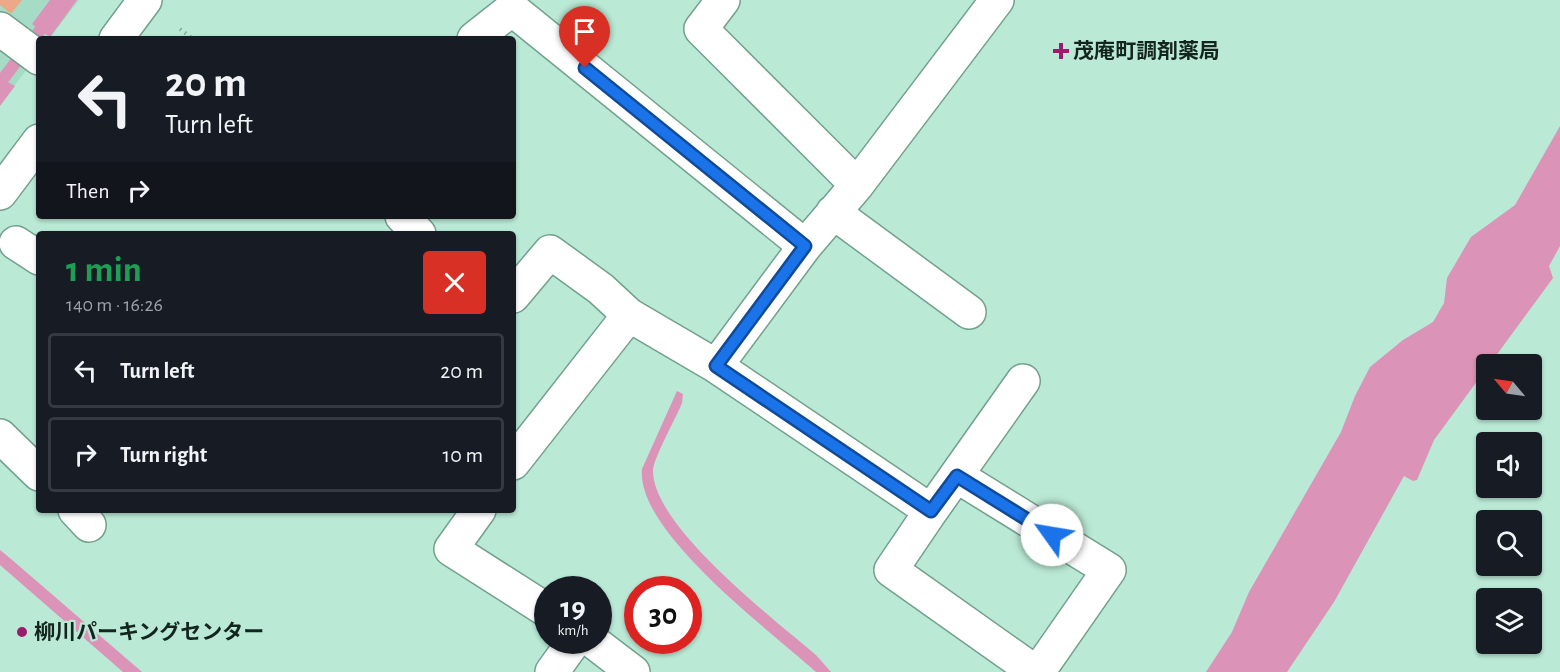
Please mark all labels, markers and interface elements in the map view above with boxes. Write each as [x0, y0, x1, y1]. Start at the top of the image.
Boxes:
pin [559, 6, 610, 68]
icon: arrive [568, 15, 601, 48]
place label: 茂庵町調剤薬局 [1073, 40, 1220, 62]
marker: 茂庵町調剤薬局 [1054, 44, 1068, 58]
icon: left [66, 60, 144, 138]
text: 20 m [165, 62, 247, 104]
text: Turn left [165, 111, 253, 138]
icon: right [122, 174, 155, 207]
text: Then [66, 180, 110, 202]
button: close [423, 251, 486, 314]
text: 1 min [66, 252, 142, 288]
text: 140 m · 16:26 [66, 295, 163, 315]
icon: left [69, 354, 102, 387]
north arrow [1476, 354, 1542, 420]
map controls [1476, 354, 1542, 654]
text: Turn left [120, 360, 194, 382]
text: 20 m [440, 360, 483, 382]
button: sound [1476, 432, 1542, 498]
icon: right [69, 438, 102, 471]
text: Turn right [120, 444, 207, 466]
text: 10 m [443, 444, 483, 466]
position arrow [1020, 503, 1084, 567]
button: search [1476, 510, 1542, 576]
speed limit sign: 30 [624, 576, 702, 654]
button: layers [1476, 588, 1542, 654]
text: 19 [560, 593, 586, 623]
place label: 柳川パーキングセンター [34, 621, 264, 643]
text: km/h [558, 623, 588, 638]
marker: 柳川パーキングセンター [15, 625, 29, 639]

